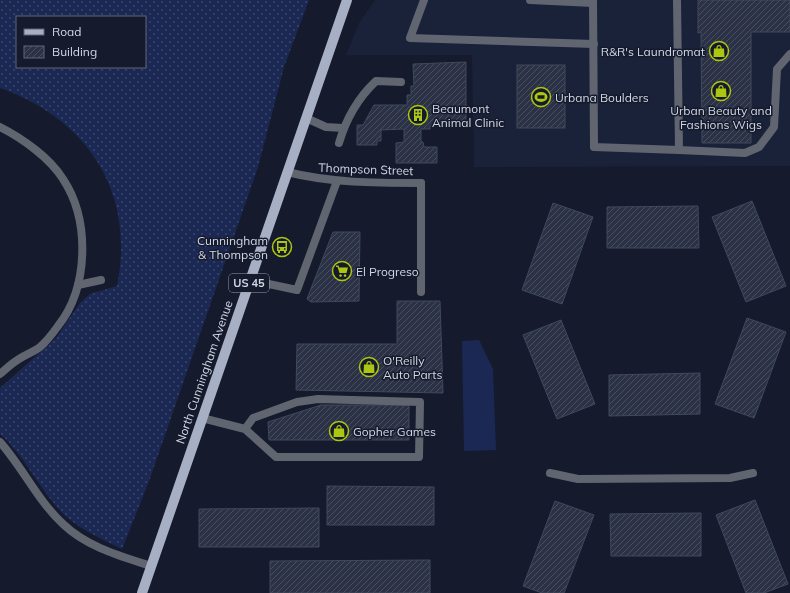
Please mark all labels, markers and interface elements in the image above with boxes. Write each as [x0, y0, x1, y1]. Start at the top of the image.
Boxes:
legend [16, 16, 146, 68]
text: Road [52, 24, 81, 39]
shop icon: R&R's Laundromat [708, 40, 730, 62]
text: Building [52, 44, 97, 59]
place label: R&R's Laundromat [601, 44, 705, 59]
shop icon: Urban Beauty and Fashions Wigs [710, 80, 732, 102]
sports icon: Urbana Boulders [530, 86, 552, 108]
place label: Urbana Boulders [555, 90, 649, 105]
place label: Beaumont Animal Clinic [432, 101, 504, 130]
place label: Urban Beauty and Fashions Wigs [670, 103, 772, 132]
building icon: Beaumont Animal Clinic [407, 104, 429, 126]
street label: Thompson Street [318, 160, 414, 178]
place label: Cunningham & Thompson [197, 233, 268, 262]
bus stop icon: Cunningham & Thompson [271, 236, 293, 258]
supermarket icon: El Progreso [331, 260, 353, 282]
place label: El Progreso [356, 264, 419, 279]
road number: US 45 [229, 274, 269, 292]
street label: North Cunningham Avenue [172, 298, 236, 446]
place label: O'Reilly Auto Parts [383, 353, 442, 382]
shop icon: O'Reilly Auto Parts [358, 356, 380, 378]
shop icon: Gopher Games [328, 420, 350, 442]
place label: Gopher Games [353, 424, 436, 439]

